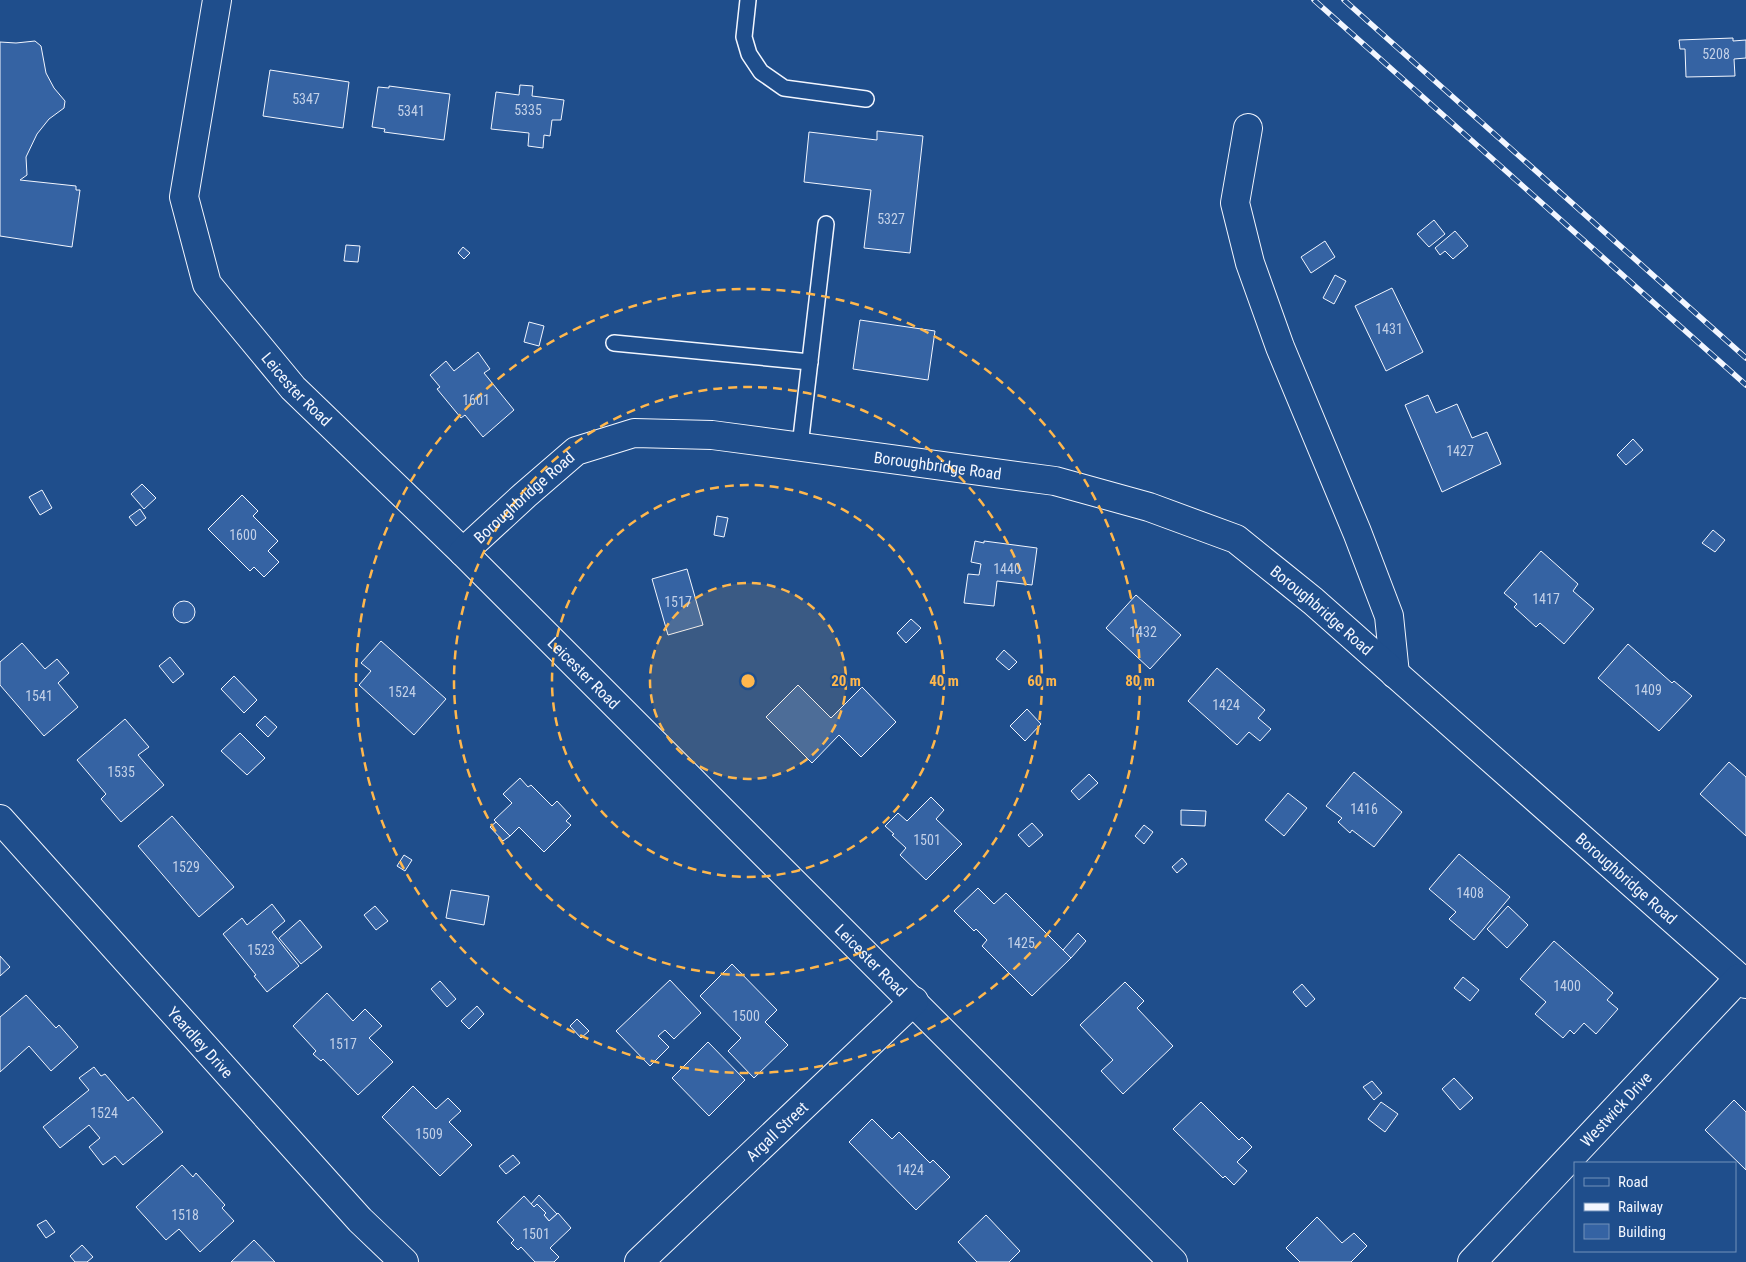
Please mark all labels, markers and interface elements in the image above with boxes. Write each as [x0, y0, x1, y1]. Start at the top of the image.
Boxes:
house number: 5208 [1702, 46, 1730, 62]
house number: 5347 [292, 91, 320, 107]
house number: 5335 [514, 102, 542, 118]
house number: 5341 [397, 103, 425, 119]
house number: 5327 [877, 211, 905, 227]
house number: 1431 [1375, 321, 1403, 337]
street label: Leicester Road [258, 348, 336, 430]
house number: 1601 [462, 392, 490, 408]
house number: 1427 [1446, 443, 1474, 459]
street label: Boroughbridge Road [470, 447, 578, 547]
street label: Boroughbridge Road [873, 447, 1003, 483]
house number: 1600 [229, 527, 257, 543]
house number: 1440 [993, 561, 1021, 577]
street label: Boroughbridge Road [1267, 561, 1377, 659]
house number: 1417 [1532, 591, 1560, 607]
house number: 1517 [664, 594, 692, 610]
house number: 1432 [1129, 624, 1157, 640]
street label: Leicester Road [544, 633, 624, 713]
centre of rings [739, 672, 757, 690]
text: 20 m [831, 672, 861, 690]
text: 40 m [929, 672, 959, 690]
text: 60 m [1027, 672, 1057, 690]
text: 80 m [1125, 672, 1155, 690]
house number: 1409 [1634, 682, 1662, 698]
house number: 1524 [388, 684, 416, 700]
house number: 1541 [25, 688, 53, 704]
house number: 1424 [1212, 697, 1240, 713]
house number: 1535 [107, 764, 135, 780]
house number: 1416 [1350, 801, 1378, 817]
street label: Boroughbridge Road [1572, 829, 1681, 928]
house number: 1501 [913, 832, 941, 848]
house number: 1529 [172, 859, 200, 875]
house number: 1408 [1456, 885, 1484, 901]
street label: Leicester Road [831, 920, 911, 1000]
house number: 1425 [1007, 935, 1035, 951]
house number: 1523 [247, 942, 275, 958]
house number: 1400 [1553, 978, 1581, 994]
street label: Yeardley Drive [164, 1003, 237, 1082]
house number: 1500 [732, 1008, 760, 1024]
house number: 1517 [329, 1036, 357, 1052]
street label: Westwick Drive [1576, 1068, 1656, 1150]
street label: Argall Street [742, 1097, 812, 1165]
house number: 1524 [90, 1105, 118, 1121]
house number: 1509 [415, 1126, 443, 1142]
house number: 1424 [896, 1162, 924, 1178]
legend [1574, 1162, 1736, 1252]
text: Road [1618, 1173, 1648, 1191]
text: Railway [1618, 1198, 1663, 1216]
house number: 1518 [171, 1207, 199, 1223]
text: Building [1618, 1223, 1666, 1241]
house number: 1501 [522, 1226, 550, 1242]

